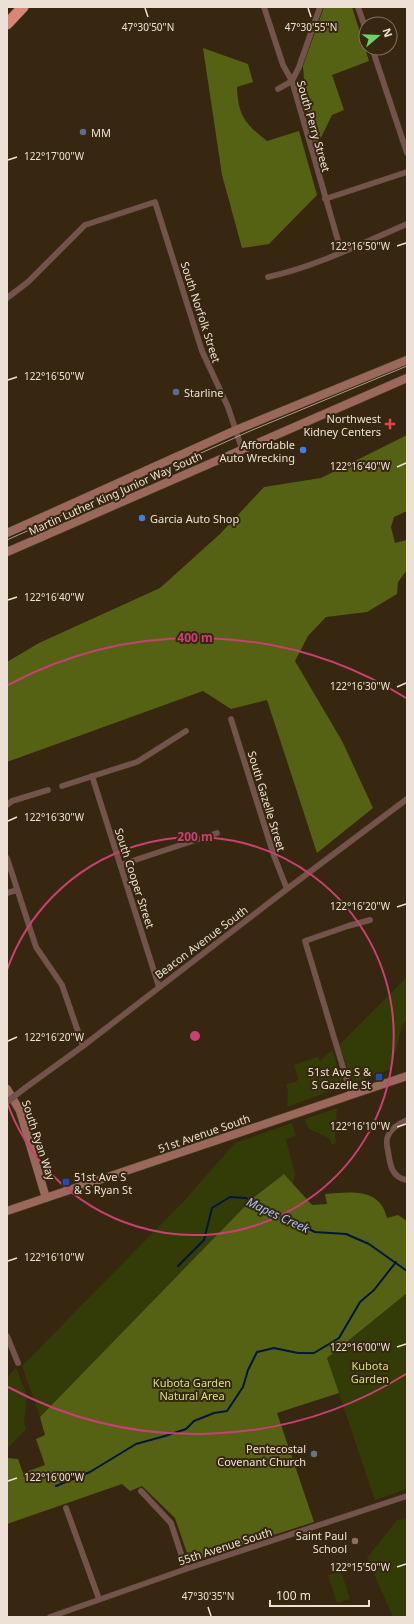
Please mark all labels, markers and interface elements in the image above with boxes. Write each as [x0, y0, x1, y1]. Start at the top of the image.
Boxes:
north arrow [358, 16, 398, 56]
text: 47°30'50"N [122, 20, 174, 34]
text: 47°30'55"N [285, 20, 337, 34]
text: N [379, 26, 396, 39]
street label: South Perry Street [294, 79, 334, 173]
place label: MM [91, 125, 111, 140]
marker: MM [78, 127, 88, 137]
text: 122°17'00"W [24, 149, 85, 163]
text: 122°16'50"W [330, 239, 391, 253]
street label: South Norfolk Street [178, 260, 224, 364]
text: 122°16'50"W [24, 369, 85, 383]
place label: Starline [184, 385, 223, 400]
marker: Starline [171, 387, 181, 397]
place label: Northwest Kidney Centers [303, 411, 381, 439]
marker: Northwest Kidney Centers [384, 418, 396, 430]
place label: Affordable Auto Wrecking [219, 437, 295, 465]
marker: Affordable Auto Wrecking [298, 445, 308, 455]
street label: Martin Luther King Junior Way South [26, 448, 204, 538]
text: 122°16'40"W [330, 459, 391, 473]
place label: Garcia Auto Shop [150, 511, 239, 526]
marker: Garcia Auto Shop [137, 513, 147, 523]
text: 122°16'40"W [24, 590, 85, 604]
text: 400 m [177, 629, 213, 646]
text: 122°16'30"W [330, 679, 391, 693]
street label: South Gazelle Street [245, 749, 289, 853]
text: 122°16'30"W [24, 810, 85, 824]
street label: South Cooper Street [112, 826, 158, 930]
text: 200 m [177, 828, 213, 845]
text: 122°16'20"W [330, 899, 391, 913]
street label: Beacon Avenue South [151, 902, 251, 982]
centre of rings [188, 1029, 202, 1043]
text: 122°16'20"W [24, 1030, 85, 1044]
place label: 51st Ave S & S Gazelle St [308, 1064, 372, 1092]
marker: 51st Ave S & S Gazelle St [374, 1072, 384, 1082]
street label: South Ryan Way [19, 1098, 59, 1182]
street label: 51st Avenue South [156, 1110, 252, 1156]
text: 122°16'10"W [330, 1119, 391, 1133]
place label: 51st Ave S & S Ryan St [74, 1169, 132, 1197]
marker: 51st Ave S & S Ryan St [61, 1177, 71, 1187]
water label: Mapes Creek [244, 1193, 313, 1237]
text: 122°16'10"W [24, 1250, 85, 1264]
text: 122°16'00"W [330, 1340, 391, 1354]
park label: Kubota Garden [351, 1358, 389, 1386]
park label: Kubota Garden Natural Area [153, 1375, 231, 1403]
place label: Pentecostal Covenant Church [217, 1441, 306, 1469]
marker: Pentecostal Covenant Church [309, 1449, 319, 1459]
text: 122°16'00"W [24, 1470, 85, 1484]
street label: 55th Avenue South [176, 1524, 274, 1568]
place label: Saint Paul School [296, 1528, 347, 1556]
marker: Saint Paul School [350, 1536, 360, 1546]
text: 122°15'50"W [330, 1560, 391, 1574]
scale bar [270, 1582, 369, 1608]
text: 100 m [276, 1587, 311, 1604]
text: 47°30'35"N [182, 1589, 234, 1603]

